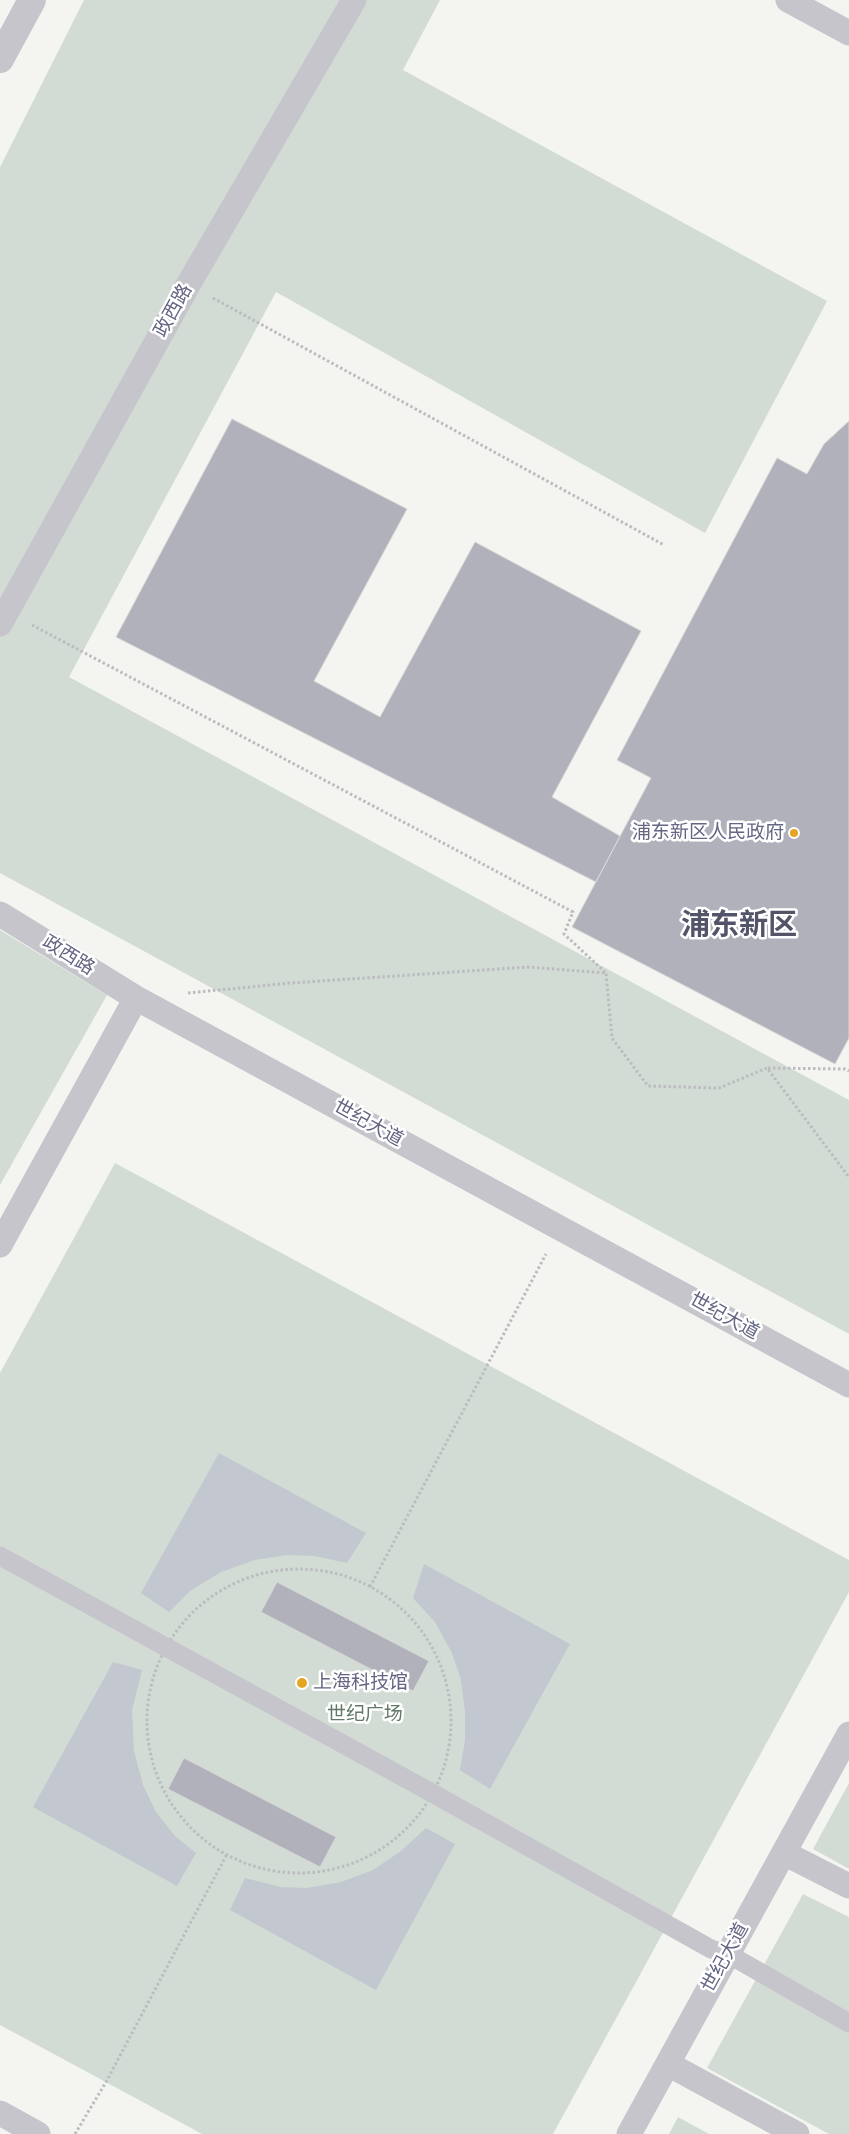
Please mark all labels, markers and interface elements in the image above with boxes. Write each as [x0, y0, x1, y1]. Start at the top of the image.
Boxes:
street label: 政西路 [150, 281, 198, 341]
place label: 浦东新区人民政府 [632, 822, 784, 844]
marker: 浦东新区人民政府 [788, 827, 800, 839]
district label: 浦东新区 [681, 910, 797, 944]
street label: 政西路 [38, 931, 98, 981]
street label: 世纪大道 [329, 1096, 407, 1152]
street label: 世纪大道 [685, 1289, 763, 1345]
place label: 上海科技馆 [313, 1672, 408, 1694]
marker: 上海科技馆 [295, 1676, 309, 1690]
park label: 世纪广场 [327, 1704, 403, 1726]
street label: 世纪大道 [698, 1919, 754, 1997]

